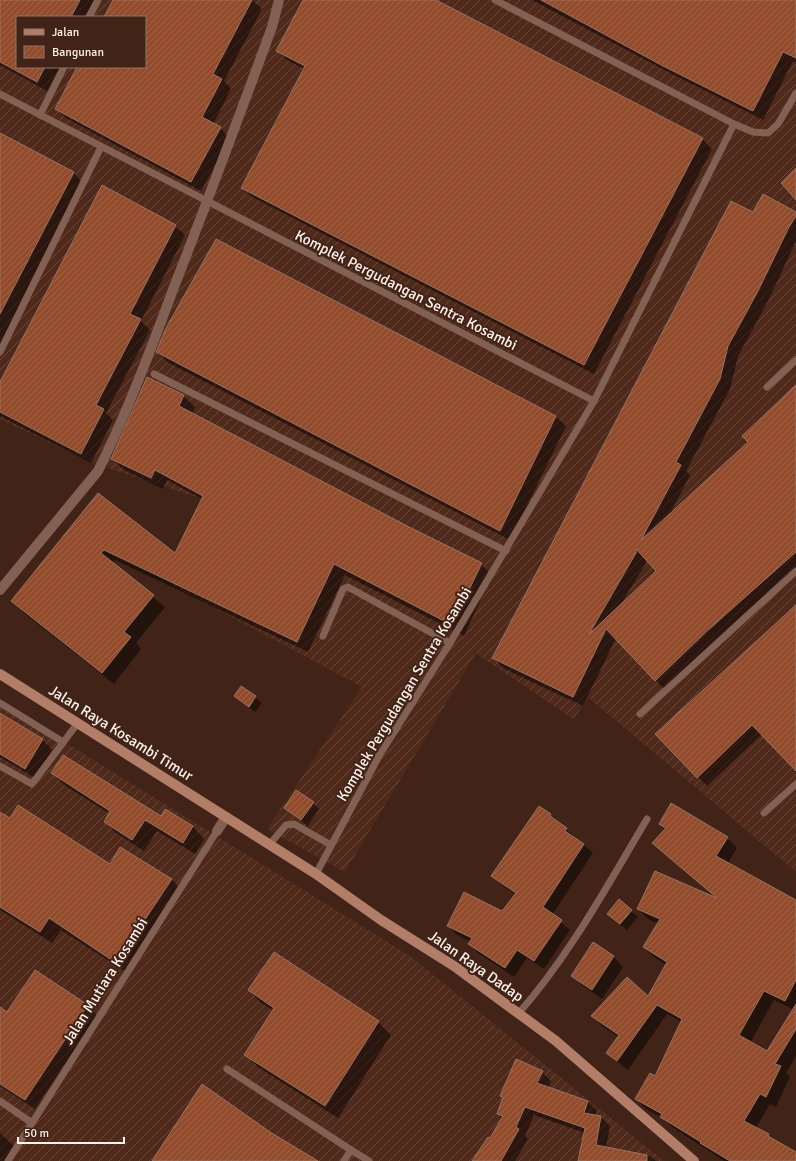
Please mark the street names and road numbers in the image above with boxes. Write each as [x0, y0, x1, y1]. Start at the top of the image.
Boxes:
street label: Komplek Pergudangan Sentra Kosambi [292, 226, 520, 354]
street label: Komplek Pergudangan Sentra Kosambi [333, 583, 475, 805]
street label: Jalan Raya Kosambi Timur [46, 681, 197, 785]
street label: Jalan Mutiara Kosambi [59, 914, 151, 1048]
street label: Jalan Raya Dadap [425, 926, 527, 1006]

